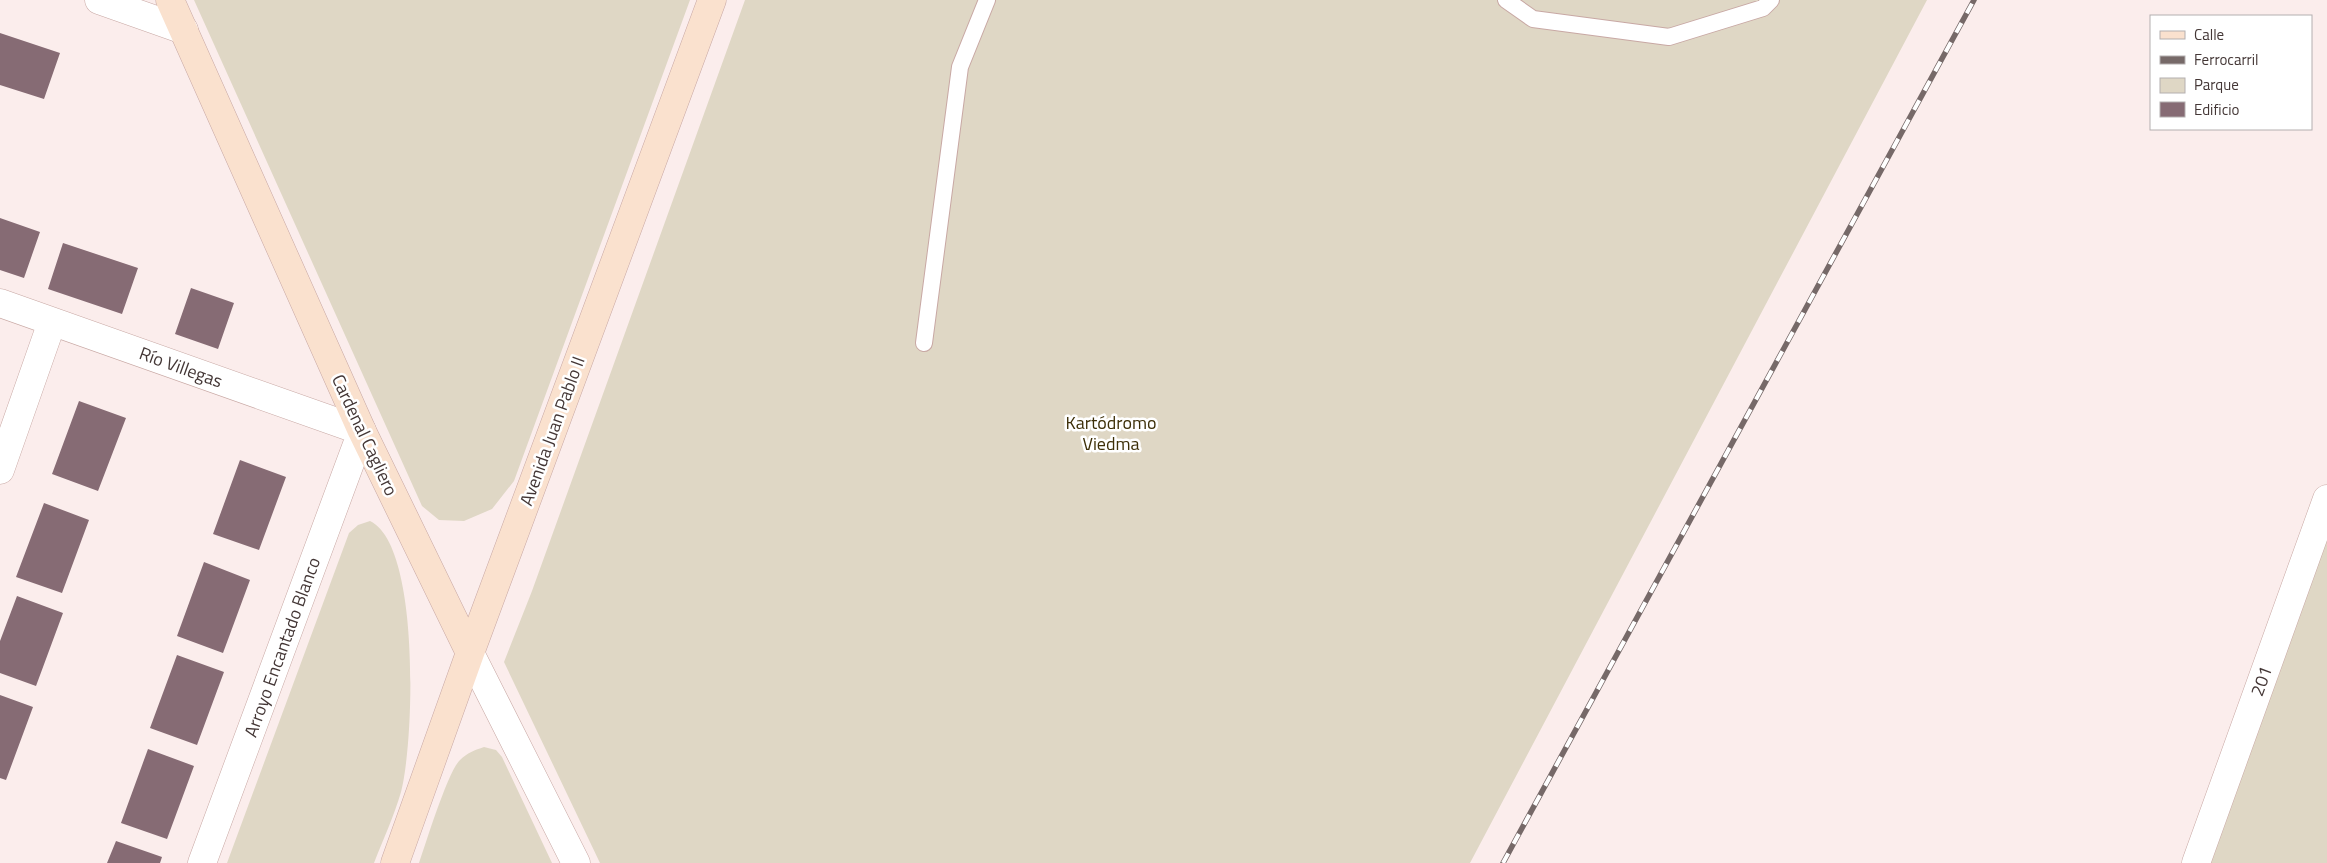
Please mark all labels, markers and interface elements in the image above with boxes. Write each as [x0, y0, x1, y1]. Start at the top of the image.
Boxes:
legend [2150, 15, 2312, 130]
text: Calle [2194, 23, 2224, 46]
text: Ferrocarril [2194, 48, 2259, 71]
text: Parque [2194, 73, 2239, 96]
text: Edificio [2194, 98, 2239, 121]
street label: Río Villegas [136, 339, 226, 395]
street label: Avenida Juan Pablo II [512, 353, 592, 509]
street label: Cardenal Cagliero [325, 370, 405, 500]
park label: Kartódromo Viedma [1066, 409, 1156, 457]
street label: Arroyo Encantado Blanco [237, 553, 327, 741]
street label: 201 [2243, 662, 2279, 700]

